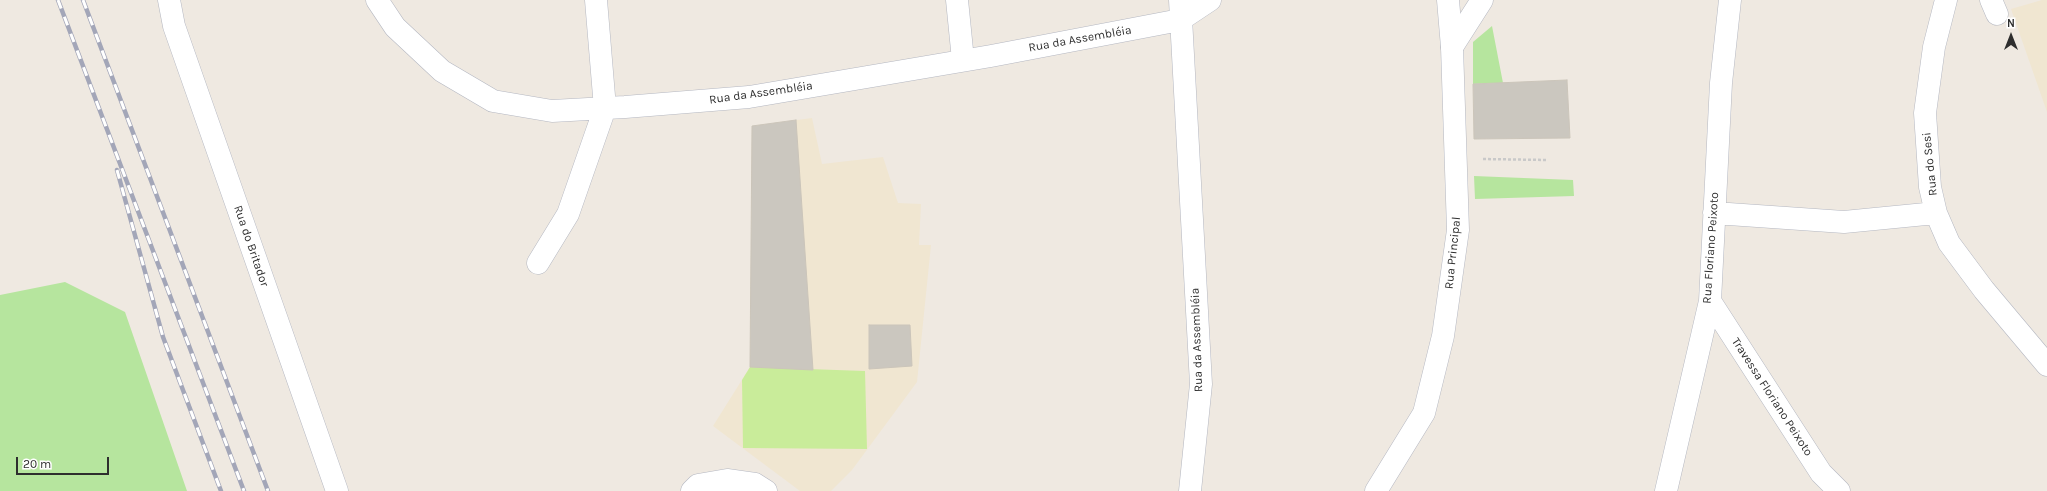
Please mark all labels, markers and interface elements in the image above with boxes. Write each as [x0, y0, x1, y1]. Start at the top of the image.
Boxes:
north arrow [1991, 16, 2031, 56]
text: N [2007, 17, 2015, 30]
street label: Rua da Assembléia [1027, 23, 1133, 55]
street label: Rua da Assembléia [708, 79, 814, 107]
street label: Rua do Sesi [1920, 131, 1940, 197]
street label: Rua Floriano Peixoto [1700, 192, 1722, 304]
street label: Rua do Britador [230, 203, 272, 289]
street label: Rua Principal [1442, 216, 1464, 290]
street label: Rua da Assembléia [1188, 288, 1206, 392]
street label: Travessa Floriano Peixoto [1728, 335, 1816, 459]
scale bar [18, 449, 111, 475]
text: 20 m [23, 457, 51, 471]

